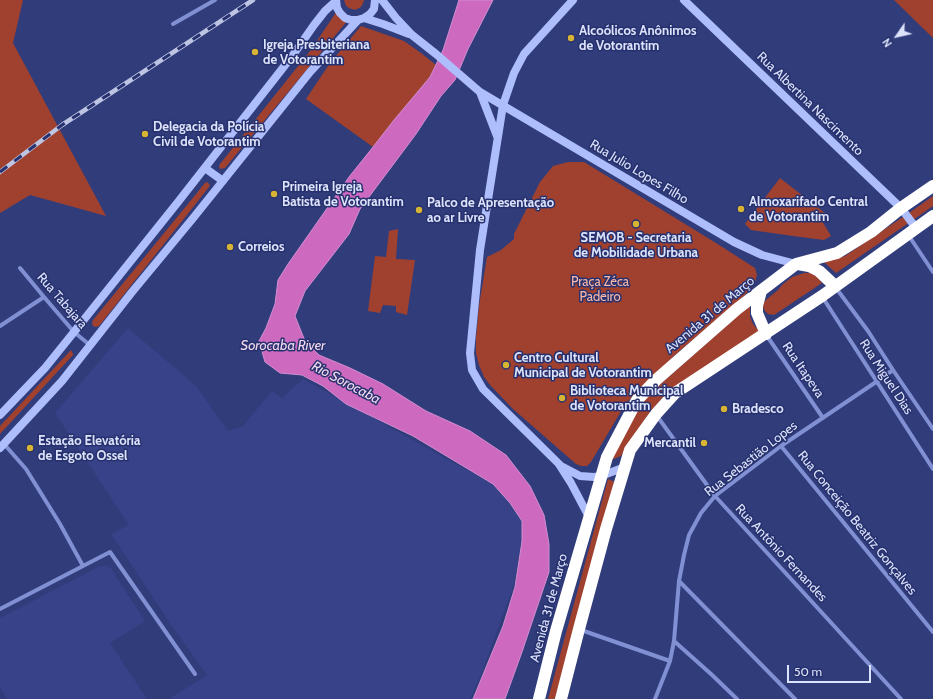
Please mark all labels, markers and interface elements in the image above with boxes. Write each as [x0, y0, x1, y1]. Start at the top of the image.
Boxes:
north arrow [877, 16, 917, 56]
place label: Alcoólicos Anônimos de Votorantim [579, 23, 696, 54]
marker: Alcoólicos Anônimos de Votorantim [566, 33, 576, 43]
text: N [879, 36, 895, 50]
place label: Igreja Presbiteriana de Votorantim [263, 37, 370, 68]
marker: Igreja Presbiteriana de Votorantim [250, 47, 260, 57]
street label: Rua Albertina Nascimento [753, 49, 867, 159]
place label: Delegacia da Polícia Civil de Votorantim [153, 119, 264, 150]
marker: Delegacia da Polícia Civil de Votorantim [140, 129, 150, 139]
street label: Rua Julio Lopes Filho [587, 136, 691, 208]
place label: Primeira Igreja Batista de Votorantim [282, 179, 404, 210]
marker: Primeira Igreja Batista de Votorantim [269, 189, 279, 199]
place label: Almoxarifado Central de Votorantim [749, 194, 868, 225]
place label: Palco de Apresentação ao ar Livre [427, 195, 554, 226]
marker: Almoxarifado Central de Votorantim [736, 204, 746, 214]
marker: Palco de Apresentação ao ar Livre [414, 205, 424, 215]
marker: SEMOB - Secretaria de Mobilidade Urbana [631, 219, 641, 229]
place label: SEMOB - Secretaria de Mobilidade Urbana [574, 230, 698, 261]
place label: Correios [238, 239, 284, 255]
marker: Correios [225, 242, 235, 252]
street label: Rua Tabajara [34, 270, 90, 332]
street label: Avenida 31 de Março [662, 273, 758, 357]
park label: Praça Zéca Padeiro [571, 274, 629, 305]
street label: Rua Miguel Dias [856, 336, 916, 418]
water label: Sorocaba River [241, 338, 325, 354]
street label: Rua Itapeva [779, 339, 827, 401]
place label: Centro Cultural Municipal de Votorantim [514, 350, 652, 381]
water label: Rio Sorocaba [309, 358, 383, 408]
marker: Centro Cultural Municipal de Votorantim [501, 360, 511, 370]
place label: Biblioteca Municipal de Votorantim [570, 383, 683, 414]
marker: Biblioteca Municipal de Votorantim [557, 393, 567, 403]
place label: Bradesco [732, 401, 784, 417]
marker: Bradesco [719, 404, 729, 414]
street label: Rua Sebastião Lopes [702, 418, 800, 500]
place label: Estação Elevatória de Esgoto Ossel [38, 433, 140, 464]
place label: Mercantil [644, 435, 696, 451]
marker: Mercantil [699, 438, 709, 448]
marker: Estação Elevatória de Esgoto Ossel [25, 443, 35, 453]
street label: Rua Conceição Beatriz Gonçalves [794, 448, 920, 598]
street label: Rua Antônio Fernandes [732, 501, 830, 605]
street label: Avenida 31 de Março [527, 552, 571, 664]
scale bar [789, 657, 873, 683]
text: 50 m [794, 664, 822, 679]

